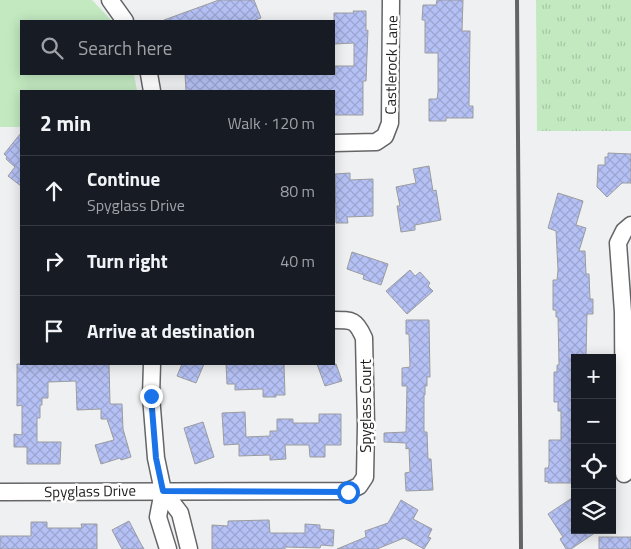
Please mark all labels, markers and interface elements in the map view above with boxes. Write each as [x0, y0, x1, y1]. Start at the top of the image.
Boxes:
street label: Castlerock Lane [379, 15, 403, 115]
search box [20, 20, 335, 75]
text: Search here [78, 33, 172, 62]
icon: search [38, 34, 66, 62]
text: 2 min [40, 107, 91, 139]
text: Walk · 120 m [227, 111, 315, 135]
text: Continue [87, 164, 160, 193]
icon: ahead [40, 177, 68, 205]
text: 80 m [280, 179, 315, 203]
text: Spyglass Drive [87, 193, 185, 217]
text: Turn right [87, 246, 168, 275]
icon: right [40, 247, 68, 275]
text: 40 m [280, 249, 315, 273]
text: Arrive at destination [87, 316, 255, 345]
icon: arrive [40, 317, 68, 345]
map controls [571, 354, 616, 534]
button: + [571, 354, 616, 399]
street label: Spyglass Court [354, 359, 377, 453]
route end [140, 385, 163, 408]
button: − [571, 399, 616, 444]
button: locate [571, 444, 616, 489]
street label: Spyglass Drive [44, 479, 136, 503]
route start [337, 481, 360, 504]
button: layers [571, 489, 616, 534]

